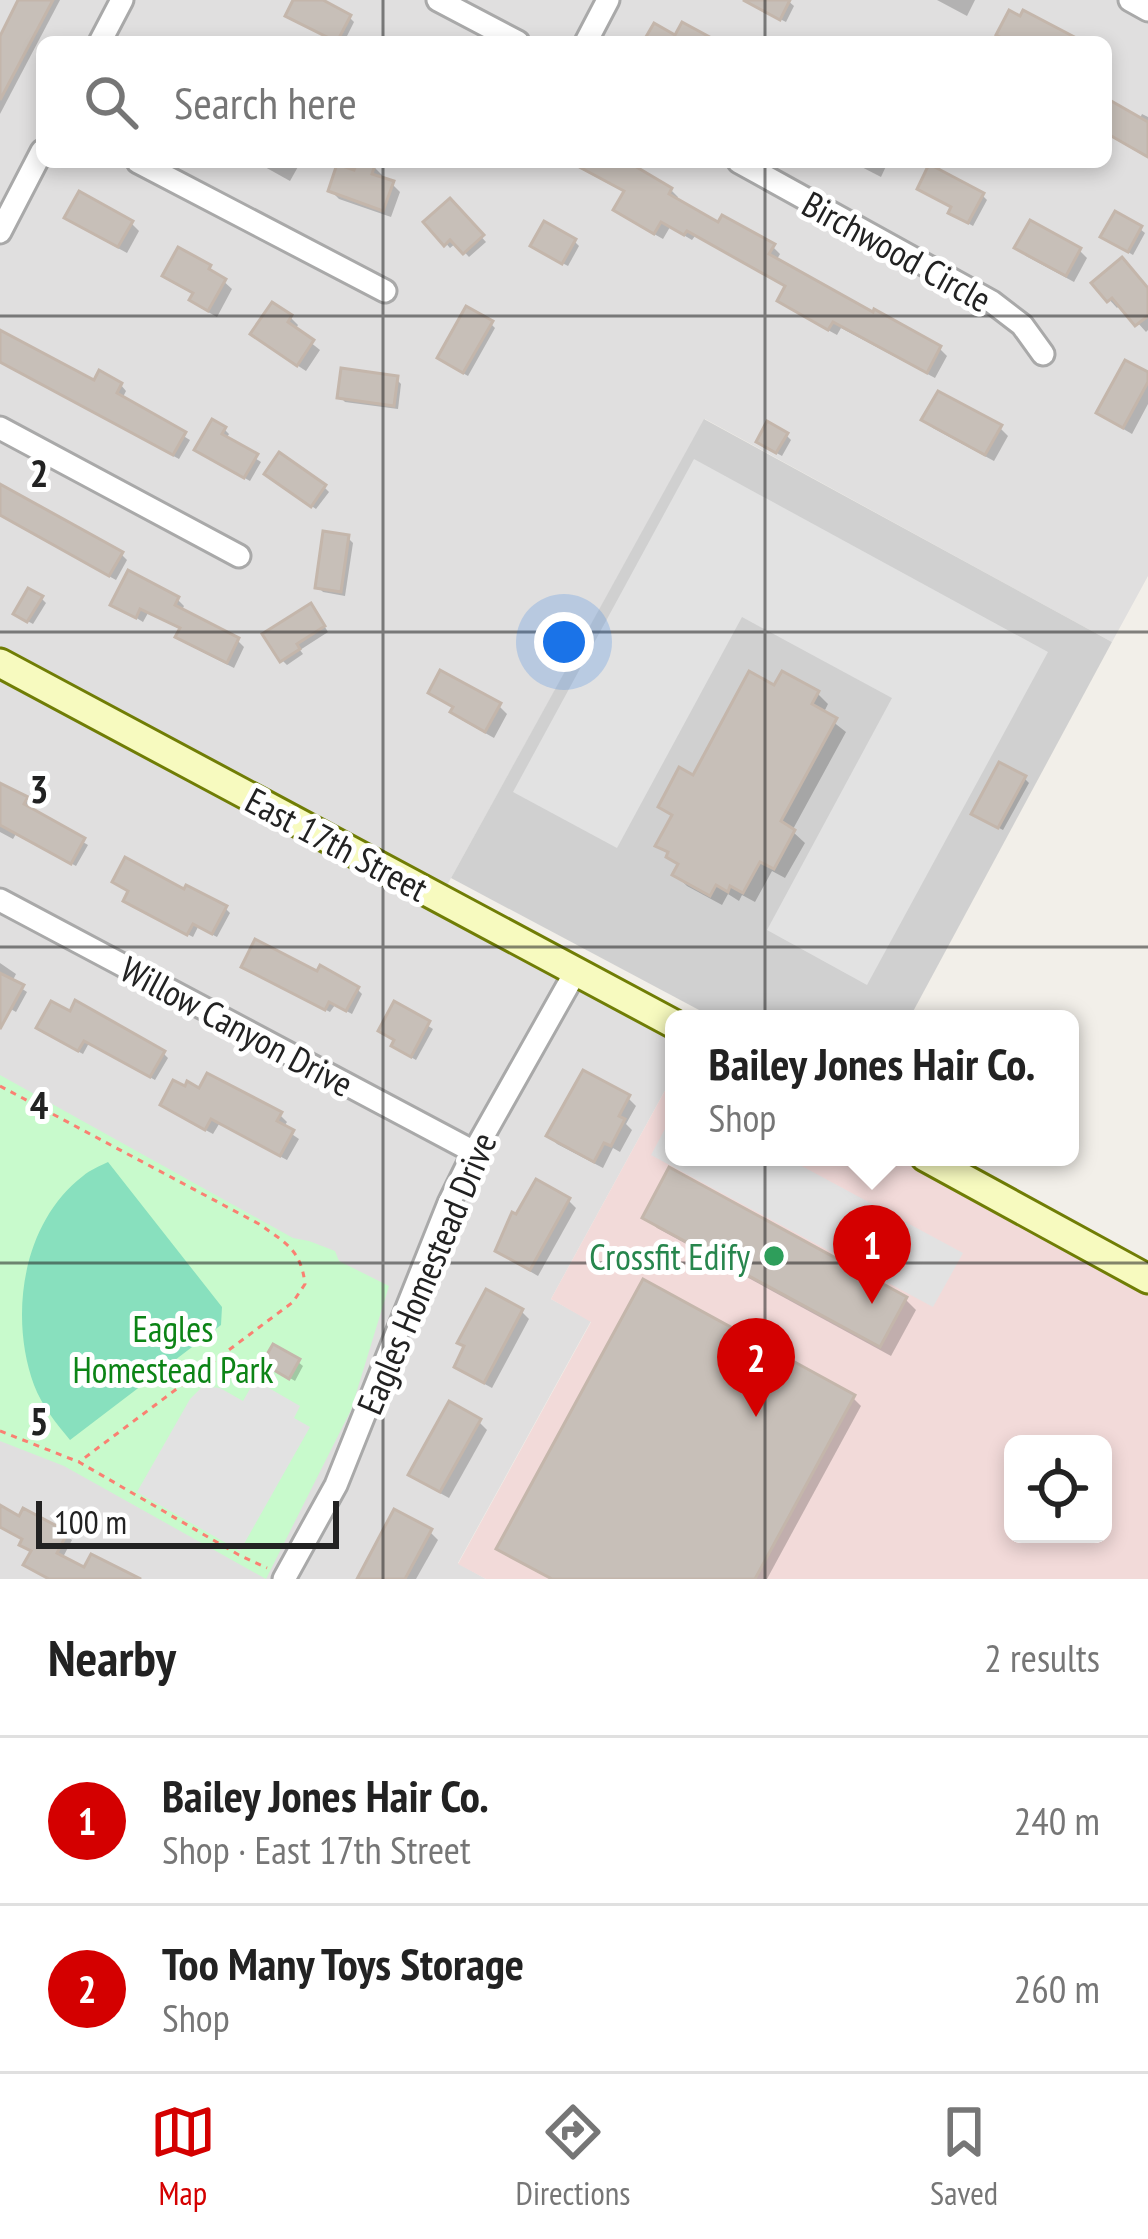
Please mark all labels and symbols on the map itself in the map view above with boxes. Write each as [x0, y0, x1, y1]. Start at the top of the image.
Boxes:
street label: Birchwood Circle [794, 180, 1000, 322]
text: 2 [30, 447, 48, 498]
your location [534, 612, 594, 672]
text: 3 [30, 763, 48, 814]
street label: East 17th Street [238, 776, 436, 912]
street label: Willow Canyon Drive [113, 945, 361, 1107]
text: 4 [30, 1079, 49, 1130]
street label: Eagles Homestead Drive [346, 1125, 506, 1421]
pin: 1 [833, 1205, 911, 1304]
place label: Crossfit Edify [589, 1233, 750, 1280]
marker: Crossfit Edify [761, 1243, 787, 1269]
park label: Eagles Homestead Park [73, 1305, 273, 1393]
pin: 2 [717, 1318, 795, 1417]
text: 5 [30, 1395, 48, 1446]
scale bar [36, 1495, 339, 1548]

